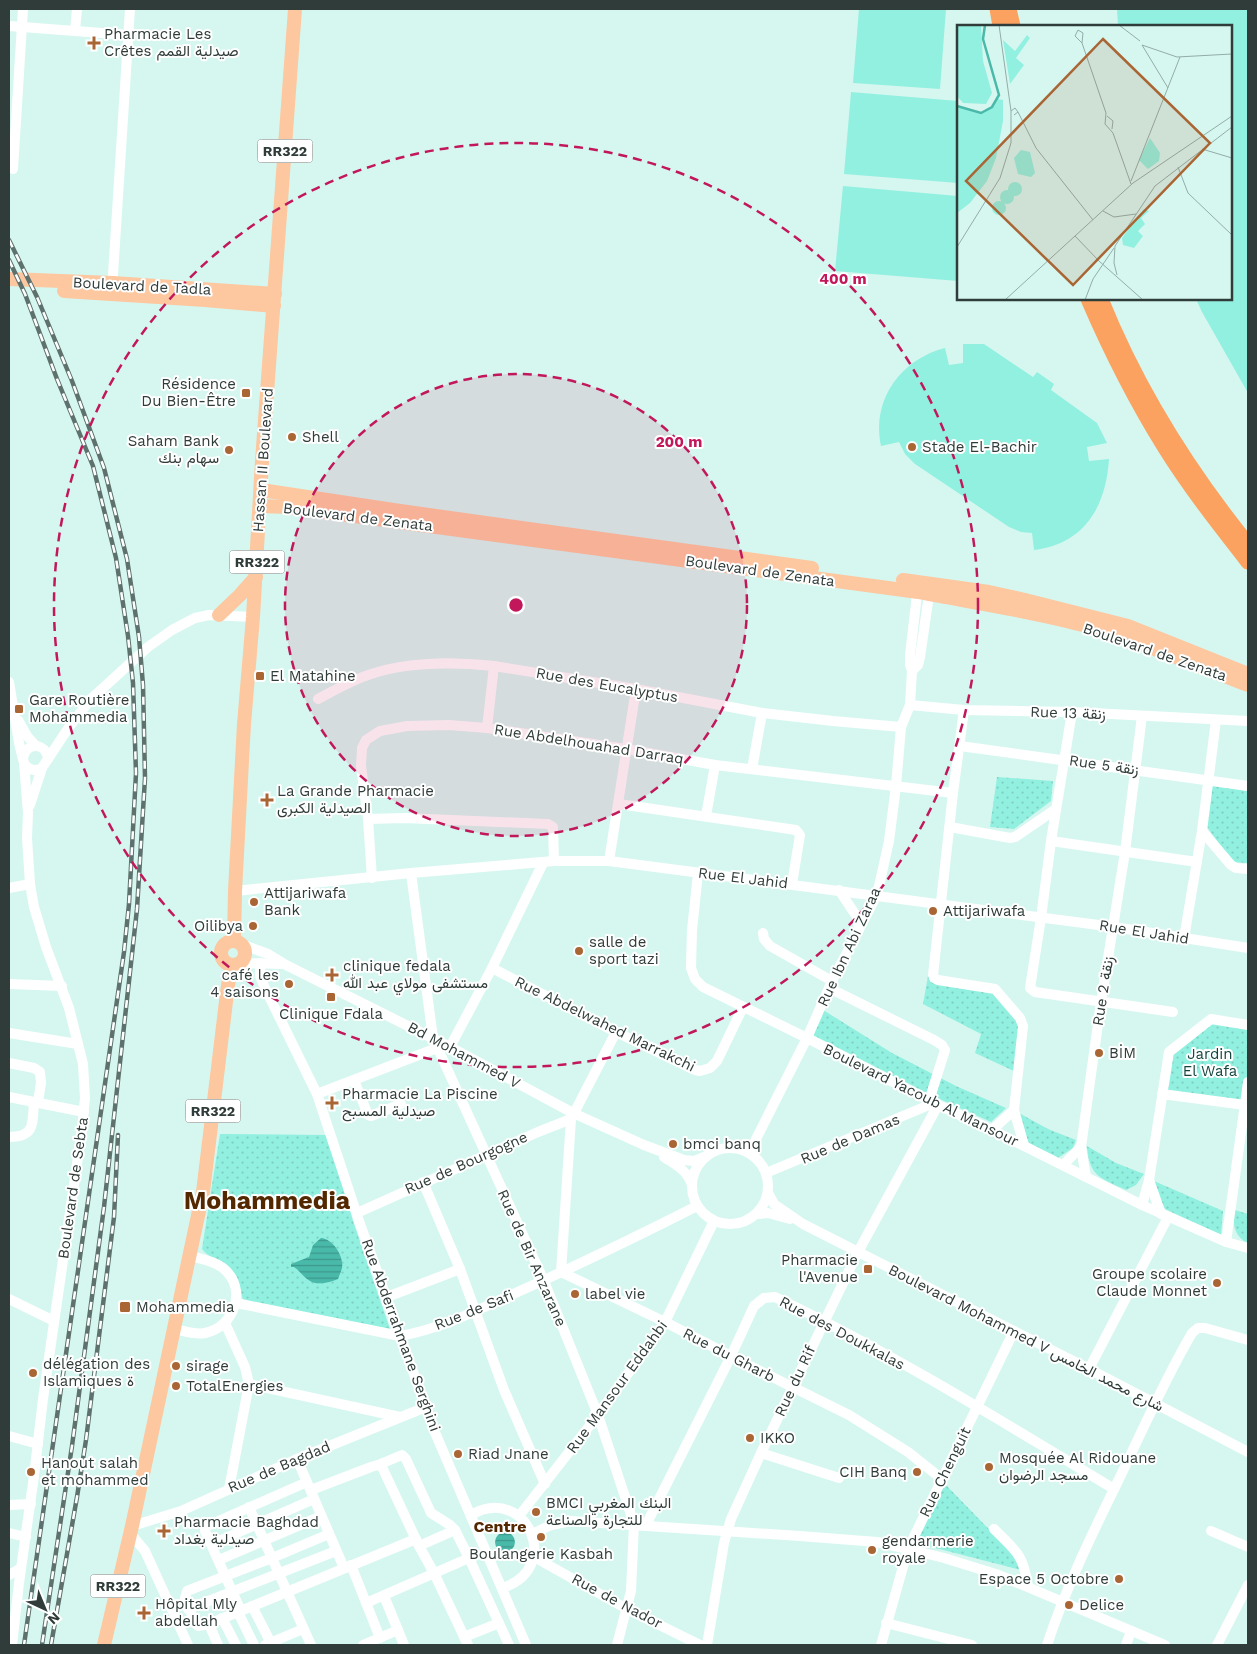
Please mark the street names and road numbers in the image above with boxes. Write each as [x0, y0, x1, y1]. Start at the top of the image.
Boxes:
road number: RR322 [258, 140, 312, 162]
street label: Boulevard de Tadla [72, 273, 212, 299]
street label: Hassan II Boulevard [249, 387, 277, 533]
street label: Boulevard de Zenata [282, 499, 434, 535]
road number: RR322 [230, 550, 284, 574]
street label: Boulevard de Zenata [684, 552, 836, 590]
street label: Boulevard de Zenata [1081, 619, 1230, 685]
street label: Rue des Eucalyptus [534, 664, 680, 706]
street label: Rue 13 زنقة [1030, 703, 1106, 723]
street label: Rue Abdelhouahad Darraq [493, 720, 685, 768]
street label: Rue 5 زنقة [1068, 751, 1140, 779]
street label: Rue El Jahid [697, 864, 789, 892]
street label: Rue Ibn Abi Zaraa [813, 884, 885, 1010]
street label: Rue El Jahid [1098, 916, 1190, 948]
street label: Rue 2 زنقة [1089, 955, 1117, 1027]
street label: Rue Abdelwahed Marrakchi [512, 972, 698, 1076]
street label: Bd Mohammed V [405, 1018, 524, 1092]
street label: Boulevard Yacoub Al Mansour [820, 1040, 1022, 1150]
road number: RR322 [186, 1100, 240, 1122]
street label: Rue de Damas [798, 1110, 902, 1168]
street label: Boulevard de Sebta [54, 1115, 92, 1260]
street label: Rue de Bourgogne [402, 1128, 530, 1198]
street label: Rue de Bir Anzarane [494, 1187, 570, 1329]
street label: Rue Abderrahmane Serghini [358, 1236, 444, 1434]
street label: Boulevard Mohammed V شارع محمد الخامس [885, 1260, 1167, 1417]
street label: Rue de Safi [432, 1286, 516, 1334]
street label: Rue des Doukkalas [776, 1292, 908, 1374]
street label: Rue Mansour Eddahbi [563, 1317, 671, 1457]
street label: Rue du Gharb [680, 1324, 778, 1386]
street label: Rue du Rif [771, 1342, 819, 1419]
street label: Rue Chenguit [915, 1423, 975, 1520]
street label: Rue de Bagdad [225, 1437, 333, 1497]
street label: Rue de Nador [569, 1570, 665, 1632]
road number: RR322 [90, 1574, 146, 1598]

